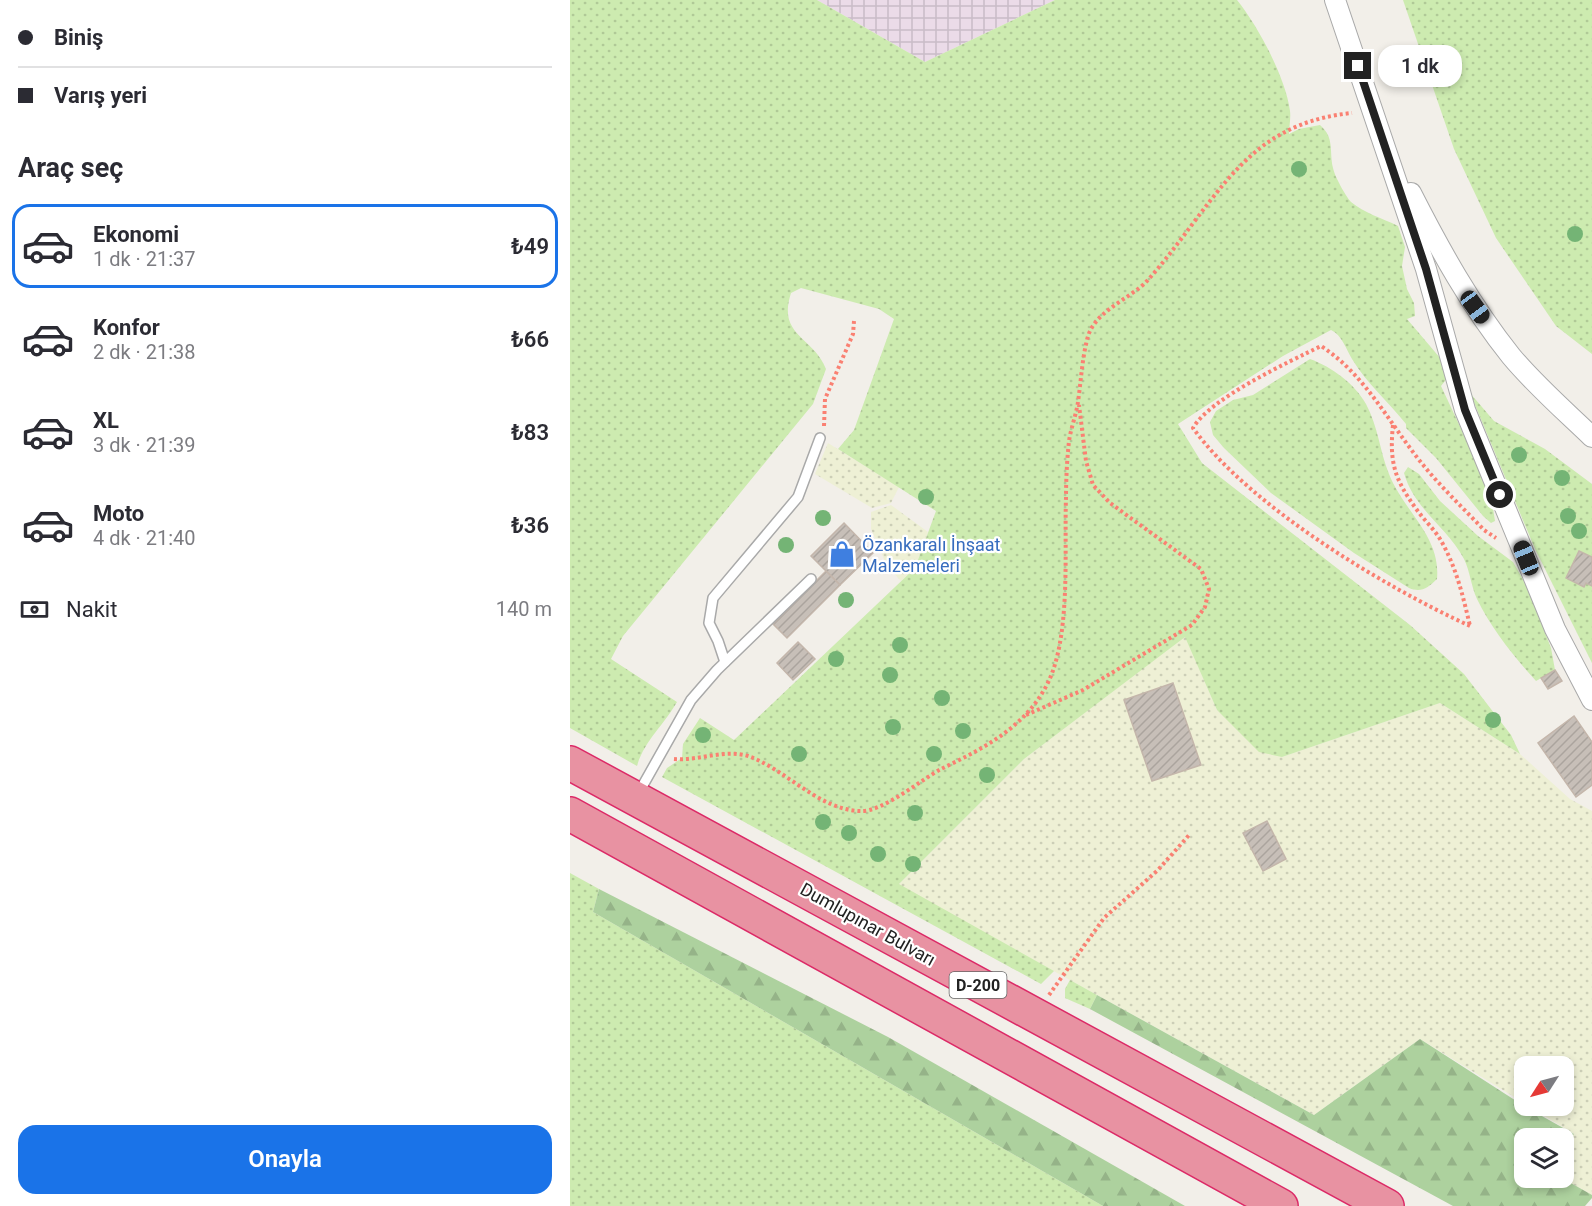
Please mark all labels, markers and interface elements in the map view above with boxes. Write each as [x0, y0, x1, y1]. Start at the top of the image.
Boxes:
text: Biniş [54, 25, 103, 50]
callout: 1 dk [1379, 45, 1463, 87]
route end [1344, 52, 1371, 79]
text: 1 dk [1401, 54, 1439, 78]
text: Varış yeri [54, 83, 147, 108]
text: Araç seç [18, 152, 123, 184]
icon: car [21, 219, 75, 273]
text: Ekonomi [93, 222, 179, 247]
text: ₺49 [511, 234, 549, 259]
text: 1 dk · 21:37 [93, 247, 196, 271]
car [1457, 287, 1493, 327]
icon: car [21, 312, 75, 366]
text: Konfor [93, 315, 160, 340]
text: ₺66 [511, 327, 549, 352]
text: 2 dk · 21:38 [93, 340, 196, 364]
icon: car [21, 405, 75, 459]
text: XL [93, 408, 119, 433]
text: ₺83 [511, 420, 549, 445]
text: 3 dk · 21:39 [93, 433, 196, 457]
route start [1486, 481, 1513, 508]
icon: car [21, 498, 75, 552]
text: Moto [93, 501, 144, 526]
text: ₺36 [511, 513, 549, 538]
text: 4 dk · 21:40 [93, 526, 196, 550]
place label: Özankaralı İnşaat Malzemeleri [862, 534, 1001, 576]
car [1511, 538, 1541, 578]
shop icon: Özankaralı İnşaat Malzemeleri [827, 539, 857, 569]
icon: cash [18, 593, 51, 626]
text: Nakit [66, 597, 117, 622]
text: 140 m [496, 597, 552, 621]
street label: Dumlupınar Bulvarı [797, 878, 939, 970]
road number: D-200 [950, 972, 1006, 998]
north arrow [1514, 1056, 1574, 1116]
map controls [1514, 1056, 1574, 1188]
button: Onayla [18, 1125, 552, 1194]
button: layers [1514, 1128, 1574, 1188]

